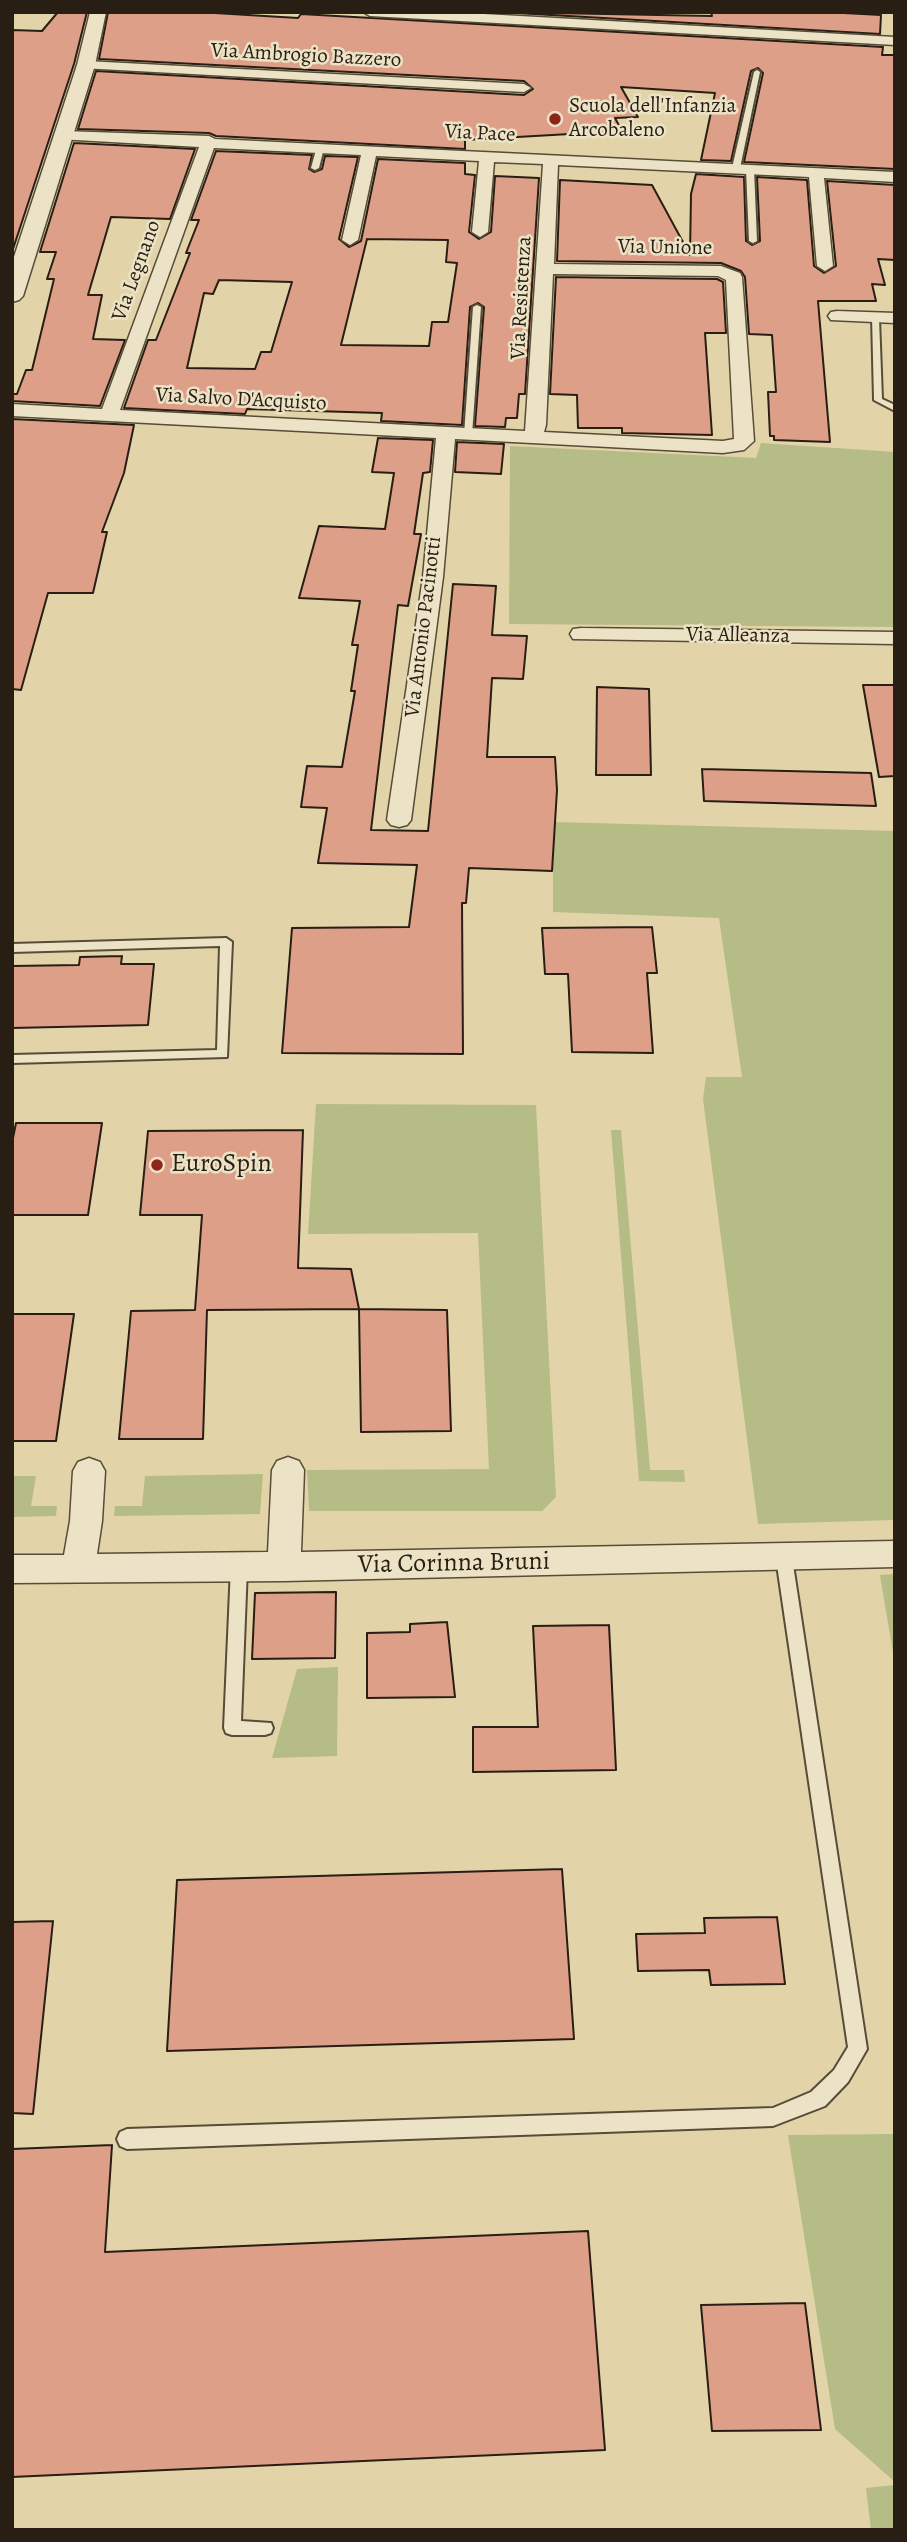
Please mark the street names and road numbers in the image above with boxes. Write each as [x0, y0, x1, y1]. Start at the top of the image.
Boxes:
street label: Via Ambrogio Bazzero [210, 38, 402, 74]
street label: Via Pace [444, 120, 516, 148]
street label: Via Legnano [107, 217, 167, 325]
street label: Via Unione [618, 235, 712, 261]
street label: Via Resistenza [506, 236, 538, 360]
street label: Via Salvo D'Acquisto [155, 383, 327, 417]
street label: Via Antonio Pacinotti [400, 535, 448, 719]
street label: Via Alleanza [686, 622, 790, 650]
street label: Via Corinna Bruni [358, 1547, 550, 1581]

